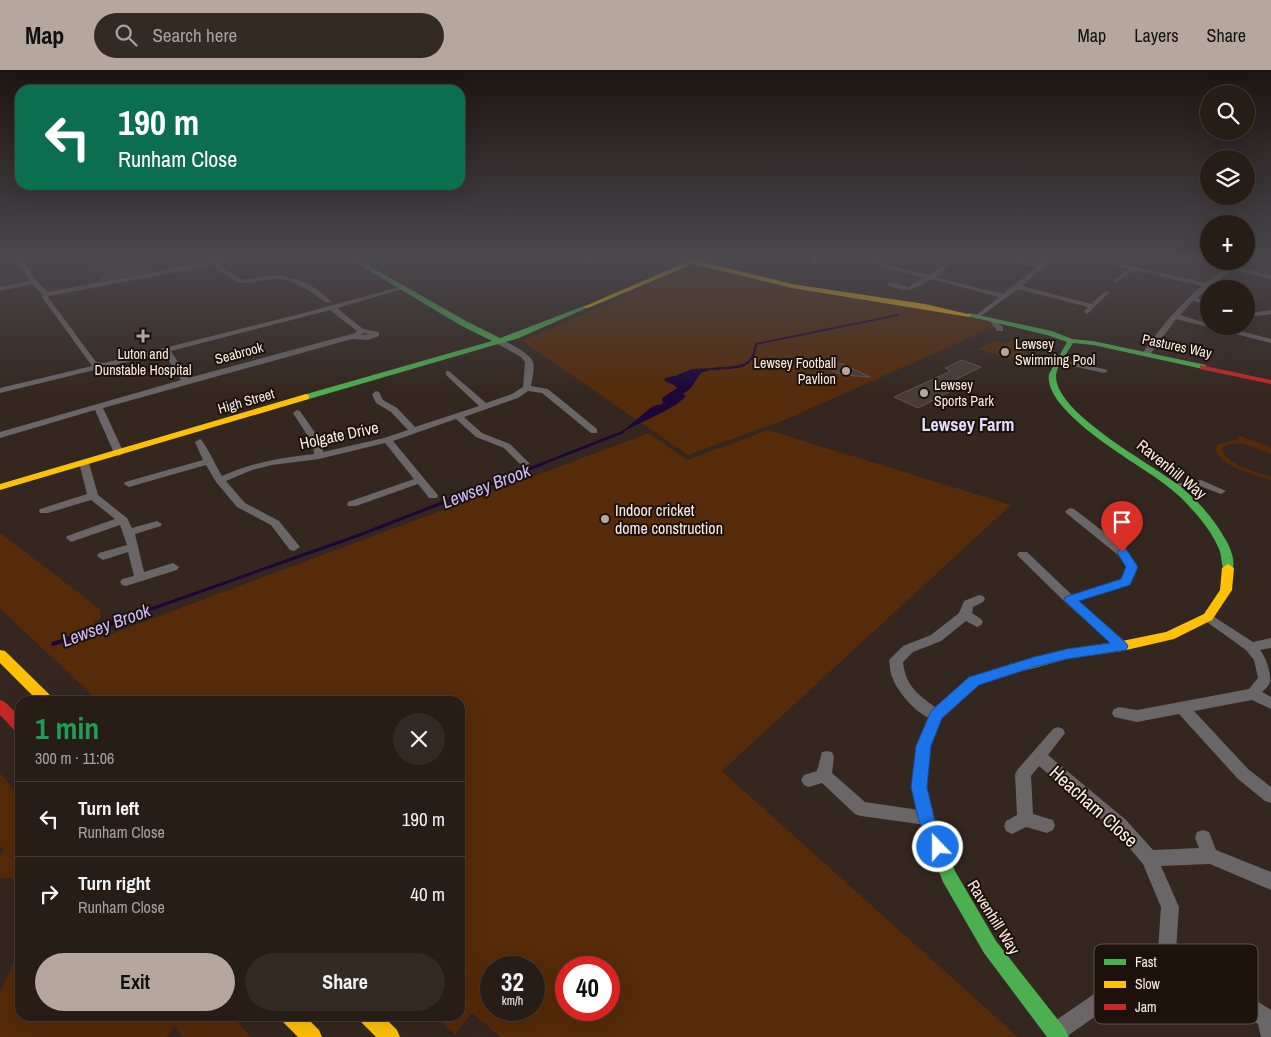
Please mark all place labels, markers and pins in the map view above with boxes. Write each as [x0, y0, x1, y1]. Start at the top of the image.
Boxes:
marker: Luton and Dunstable Hospital [136, 329, 150, 343]
place label: Lewsey Swimming Pool [1015, 335, 1095, 369]
place label: Luton and Dunstable Hospital [95, 345, 192, 379]
marker: Lewsey Swimming Pool [999, 346, 1011, 358]
place label: Lewsey Football Pavlion [754, 354, 836, 388]
marker: Lewsey Football Pavlion [840, 365, 852, 377]
place label: Lewsey Sports Park [934, 376, 994, 410]
marker: Lewsey Sports Park [918, 387, 930, 399]
place label: Indoor cricket dome construction [615, 499, 723, 539]
pin [1101, 501, 1143, 552]
marker: Indoor cricket dome construction [599, 513, 611, 525]

